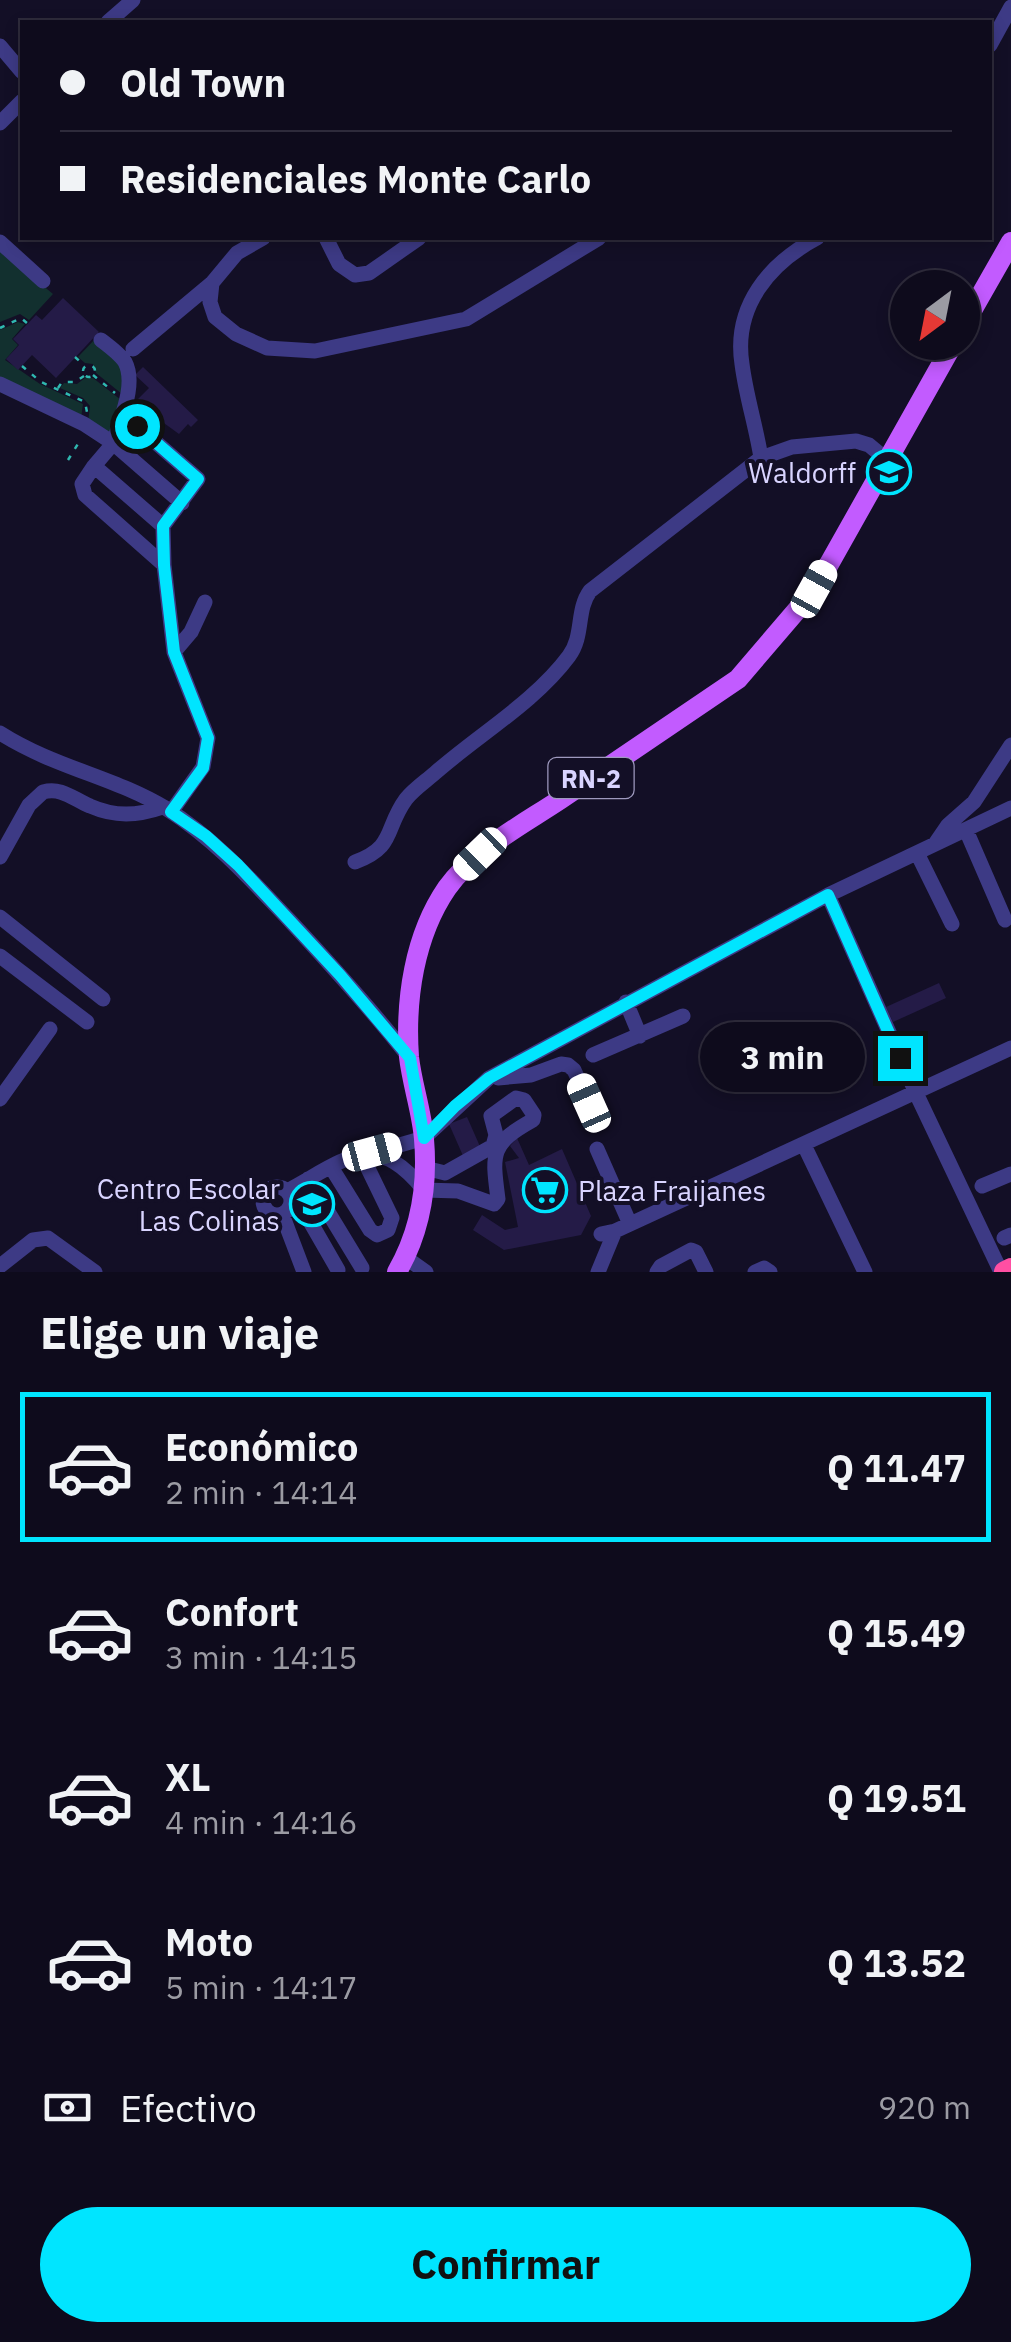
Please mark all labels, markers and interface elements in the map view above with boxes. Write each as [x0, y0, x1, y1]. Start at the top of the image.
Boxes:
text: Old Town [120, 58, 286, 107]
text: Residenciales Monte Carlo [120, 154, 591, 203]
north arrow [890, 270, 980, 360]
map controls [890, 270, 980, 360]
route start [115, 404, 160, 449]
school or university icon: Waldorff [866, 449, 912, 495]
place label: Waldorff [748, 454, 856, 491]
car [786, 555, 842, 623]
road number: RN-2 [548, 758, 634, 798]
car [448, 822, 512, 886]
callout: 3 min [700, 1023, 865, 1093]
text: 3 min [741, 1036, 824, 1078]
route end [878, 1036, 923, 1081]
car [563, 1069, 615, 1137]
car [339, 1130, 405, 1174]
supermarket icon: Plaza Fraijanes [522, 1167, 568, 1213]
place label: Centro Escolar Las Colinas [97, 1170, 280, 1239]
place label: Plaza Fraijanes [578, 1172, 766, 1209]
school or university icon: Centro Escolar Las Colinas [289, 1181, 335, 1227]
text: Elige un viaje [40, 1303, 319, 1361]
icon: car [45, 1422, 135, 1512]
text: Económico [165, 1422, 358, 1471]
text: Q 11.47 [827, 1443, 966, 1492]
text: 2 min · 14:14 [165, 1471, 358, 1513]
icon: car [45, 1587, 135, 1677]
text: Confort [165, 1587, 299, 1636]
text: Q 15.49 [827, 1608, 966, 1657]
text: 3 min · 14:15 [165, 1636, 358, 1678]
icon: car [45, 1752, 135, 1842]
text: XL [165, 1752, 211, 1801]
text: Q 19.51 [827, 1773, 966, 1822]
text: 4 min · 14:16 [165, 1801, 358, 1843]
icon: car [45, 1917, 135, 2007]
text: Moto [165, 1917, 253, 1966]
text: Q 13.52 [827, 1938, 966, 1987]
text: 5 min · 14:17 [165, 1966, 358, 2008]
icon: cash [40, 2080, 95, 2135]
text: Efectivo [120, 2083, 257, 2132]
text: 920 m [878, 2086, 971, 2128]
button: Confirmar [40, 2207, 971, 2322]

